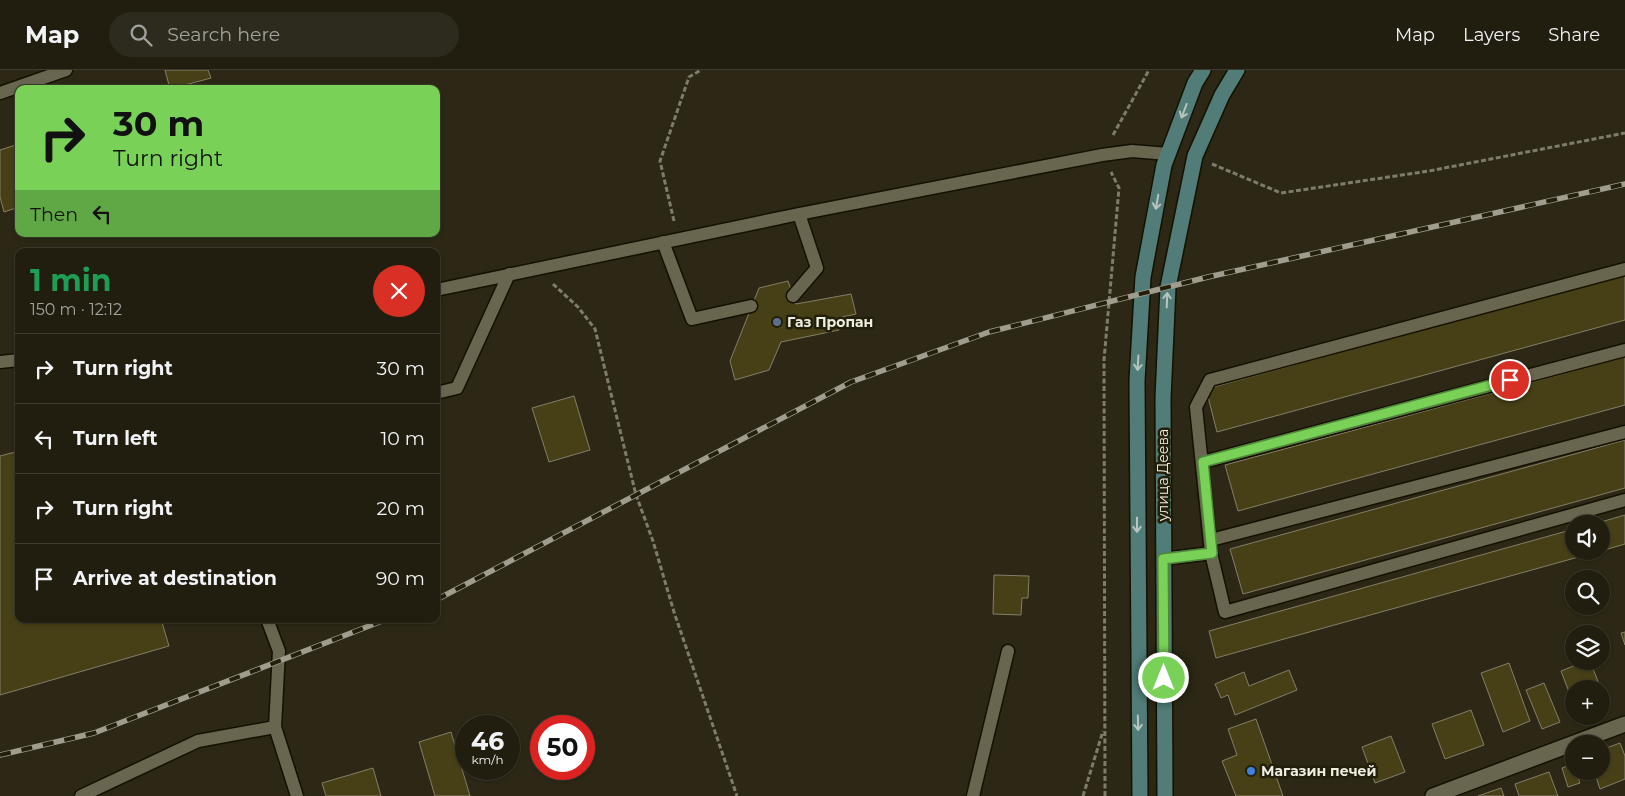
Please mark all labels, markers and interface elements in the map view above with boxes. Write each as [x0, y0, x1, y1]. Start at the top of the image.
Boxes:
search box [109, 12, 459, 57]
text: Map [25, 20, 79, 49]
icon: search [127, 21, 155, 49]
text: Search here [167, 23, 280, 46]
text: Map [1395, 24, 1435, 46]
text: Layers [1463, 24, 1520, 46]
text: Share [1548, 24, 1600, 46]
text: 30 m [113, 102, 204, 145]
one-way arrow [1179, 103, 1188, 119]
icon: right [30, 105, 95, 170]
text: Turn right [113, 145, 223, 172]
one-way arrow [1152, 193, 1162, 209]
icon: left [88, 200, 116, 228]
text: Then [30, 203, 78, 226]
text: 1 min [30, 262, 111, 299]
button: close [373, 265, 425, 317]
one-way arrow [1163, 293, 1172, 309]
text: 150 m · 12:12 [30, 300, 122, 319]
place label: Газ Пропан [787, 313, 873, 331]
marker: Газ Пропан [771, 316, 783, 328]
icon: right [30, 355, 58, 383]
one-way arrow [1134, 355, 1143, 371]
text: Turn right [73, 357, 173, 380]
text: 30 m [377, 357, 425, 380]
pin [1489, 359, 1531, 401]
icon: arrive [1496, 366, 1524, 394]
icon: left [30, 425, 58, 453]
text: Turn left [73, 427, 158, 450]
text: 10 m [380, 427, 425, 450]
street label: улица Деева [1154, 429, 1172, 522]
icon: right [30, 495, 58, 523]
text: Turn right [73, 497, 173, 520]
text: 20 m [377, 497, 425, 520]
map controls [1565, 515, 1610, 780]
button: sound [1565, 515, 1610, 560]
one-way arrow [1133, 517, 1142, 533]
icon: arrive [30, 565, 58, 593]
text: Arrive at destination [73, 567, 277, 590]
text: 90 m [376, 567, 425, 590]
button: search [1565, 570, 1610, 615]
button: layers [1565, 625, 1610, 670]
position arrow [1137, 651, 1189, 703]
button: + [1565, 680, 1610, 725]
one-way arrow [1133, 714, 1143, 730]
speed limit sign: 50 [530, 715, 595, 780]
text: 46 [471, 726, 504, 756]
button: − [1565, 735, 1610, 780]
text: km/h [471, 752, 504, 767]
place label: Магазин печей [1261, 762, 1377, 780]
marker: Магазин печей [1245, 765, 1257, 777]

